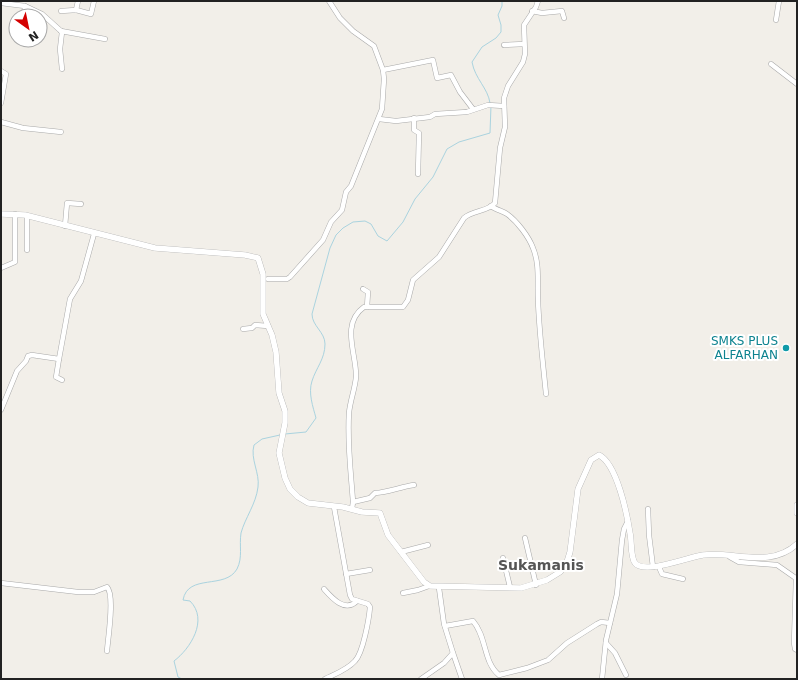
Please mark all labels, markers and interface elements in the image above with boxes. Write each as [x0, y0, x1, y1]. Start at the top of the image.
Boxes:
north arrow [8, 8, 48, 48]
text: N [26, 28, 41, 44]
place label: SMKS PLUS ALFARHAN [711, 334, 778, 362]
marker: SMKS PLUS ALFARHAN [781, 343, 791, 353]
district label: Sukamanis [498, 557, 584, 573]

